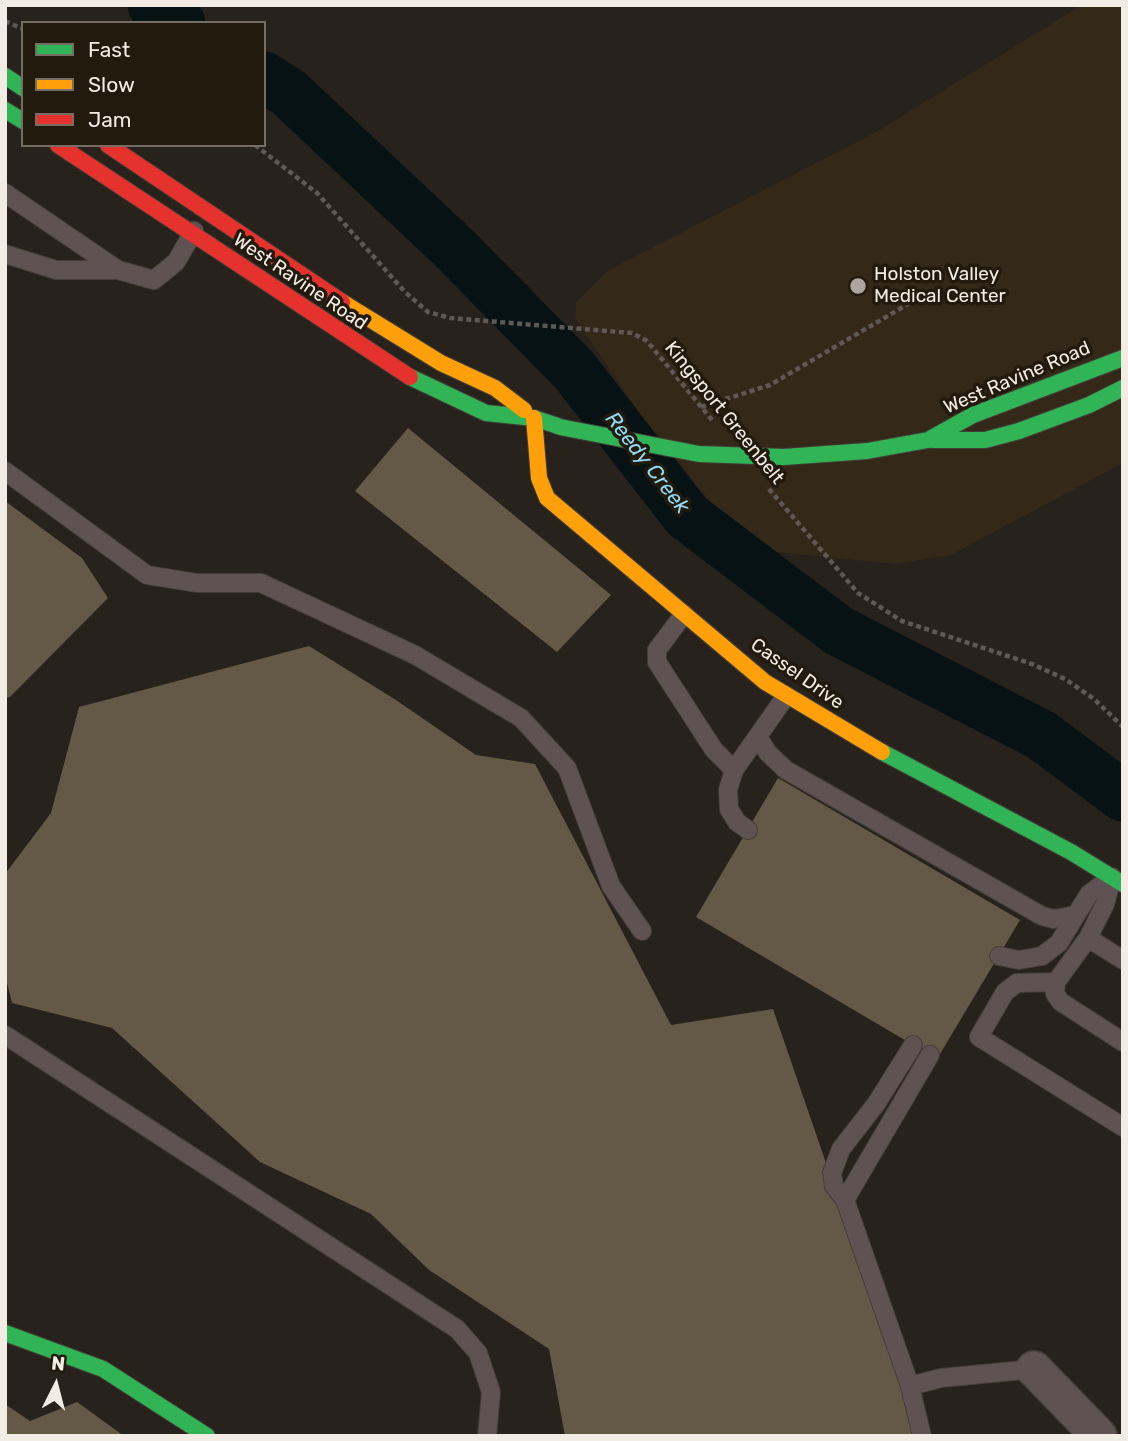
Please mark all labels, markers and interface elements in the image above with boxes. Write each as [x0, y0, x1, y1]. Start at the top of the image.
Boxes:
legend [21, 21, 266, 147]
text: Fast [88, 37, 130, 62]
text: Slow [88, 72, 135, 97]
text: Jam [88, 107, 132, 132]
street label: West Ravine Road [229, 229, 371, 335]
place label: Holston Valley Medical Center [874, 264, 1006, 308]
marker: Holston Valley Medical Center [848, 276, 868, 296]
street label: Kingsport Greenbelt [659, 337, 789, 489]
street label: West Ravine Road [940, 337, 1094, 419]
water label: Reedy Creek [599, 407, 695, 519]
street label: Cassel Drive [746, 634, 848, 714]
north arrow [21, 1350, 91, 1420]
text: N [50, 1351, 66, 1376]

